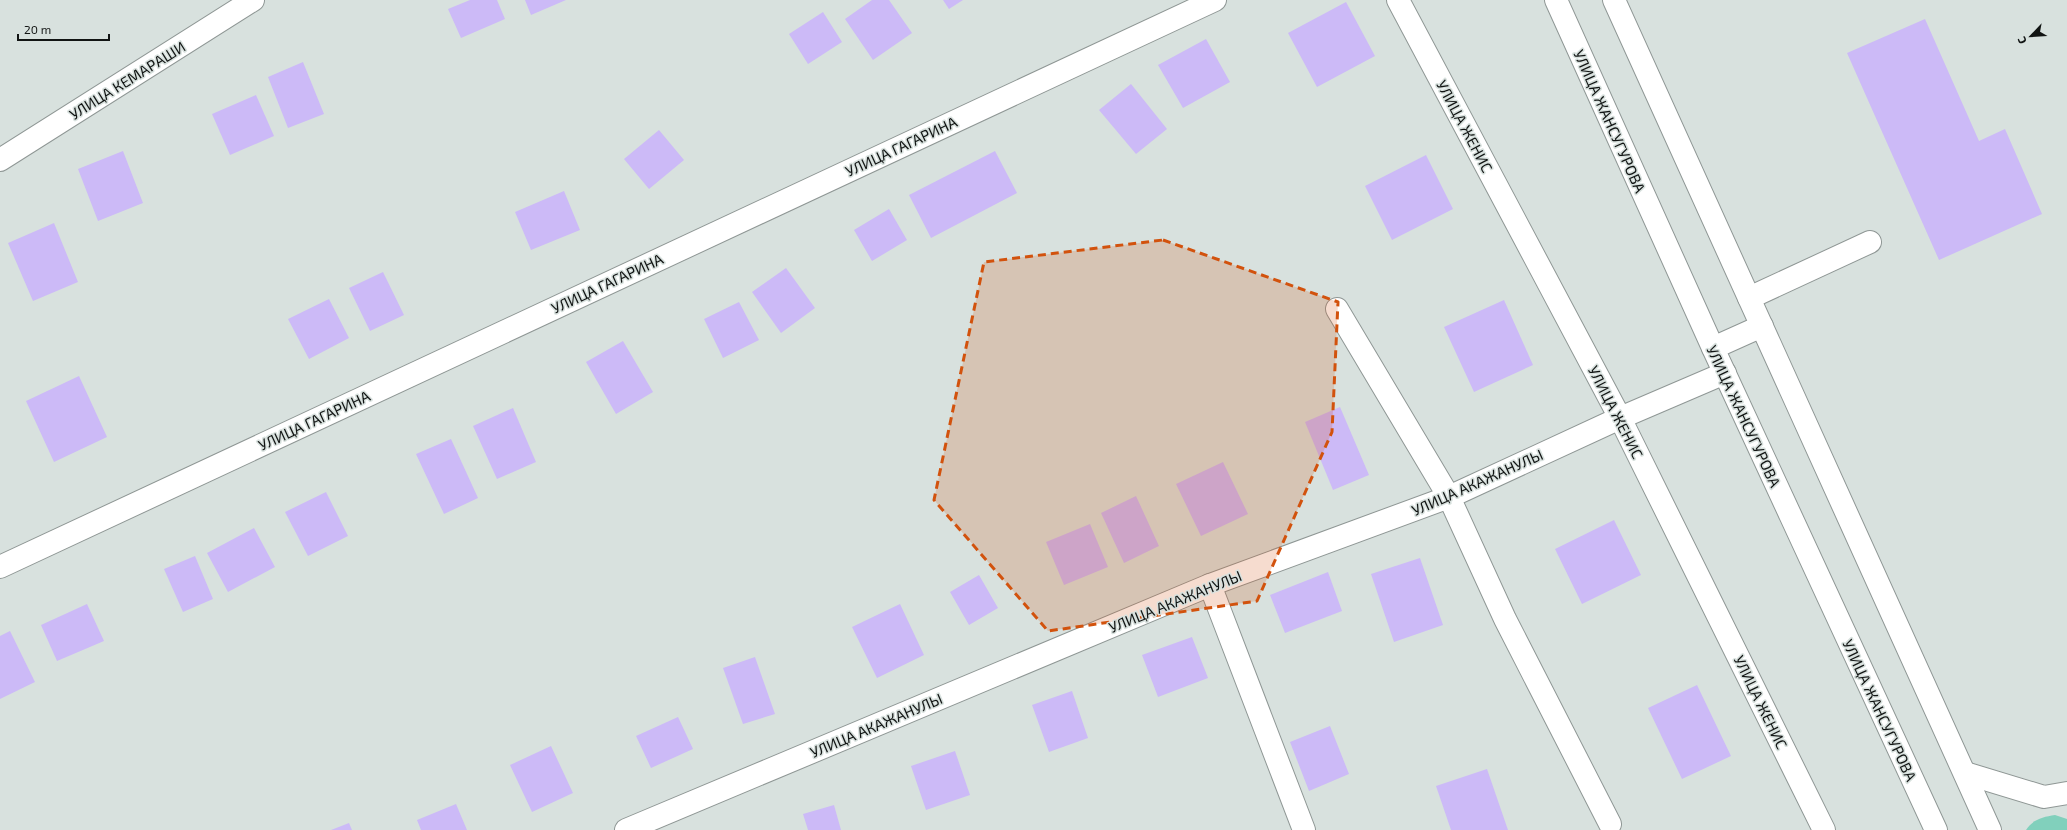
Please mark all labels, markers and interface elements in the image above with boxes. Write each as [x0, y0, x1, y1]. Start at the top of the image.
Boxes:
scale bar [18, 16, 109, 42]
north arrow [2011, 16, 2051, 56]
text: 20 m [24, 22, 51, 36]
text: С [2014, 34, 2029, 46]
street label: УЛИЦА КЕМАРАШИ [66, 37, 188, 123]
street label: УЛИЦА ЖАНСУГУРОВА [1570, 47, 1650, 196]
street label: УЛИЦА ЖЕНИС [1433, 77, 1497, 176]
street label: УЛИЦА ГАГАРИНА [842, 112, 960, 180]
street label: УЛИЦА ГАГАРИНА [548, 249, 666, 317]
street label: УЛИЦА ЖАНСУГУРОВА [1703, 342, 1785, 490]
street label: УЛИЦА ЖЕНИС [1585, 363, 1647, 462]
street label: УЛИЦА ГАГАРИНА [255, 386, 373, 454]
street label: УЛИЦА АКАЖАНУЛЫ [1409, 445, 1545, 519]
street label: УЛИЦА АКАЖАНУЛЫ [1106, 566, 1244, 636]
street label: УЛИЦА ЖАНСУГУРОВА [1839, 636, 1921, 784]
street label: УЛИЦА ЖЕНИС [1731, 652, 1792, 752]
street label: УЛИЦА АКАЖАНУЛЫ [807, 689, 945, 761]

